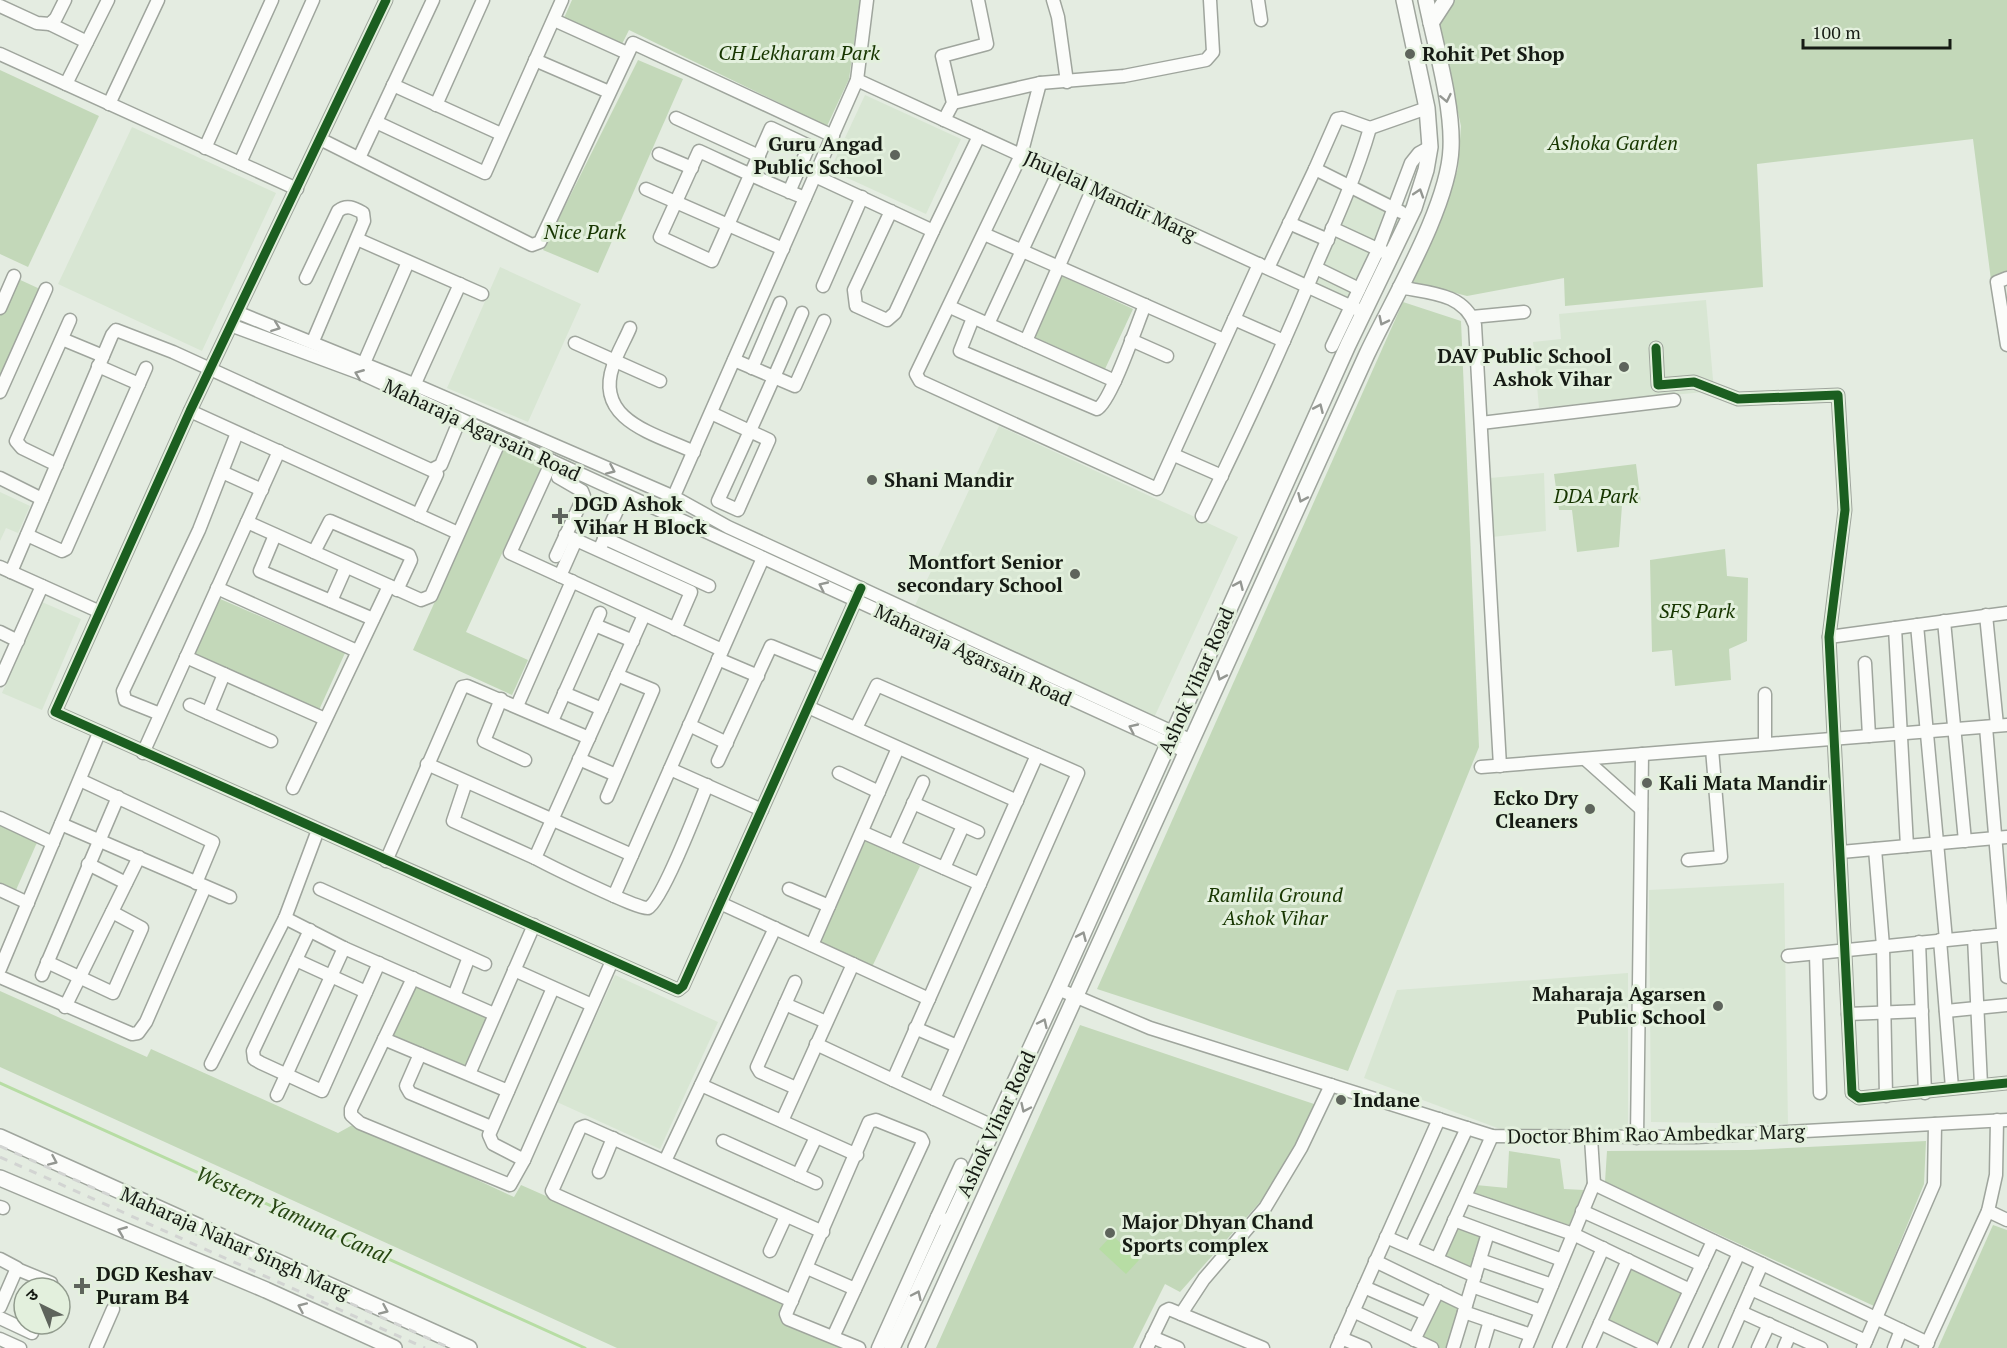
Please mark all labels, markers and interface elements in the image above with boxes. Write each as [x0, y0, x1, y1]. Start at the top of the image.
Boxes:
scale bar [1803, 12, 1950, 50]
text: 100 m [1812, 20, 1861, 44]
park label: CH Lekharam Park [718, 39, 880, 66]
place label: Rohit Pet Shop [1422, 40, 1565, 67]
marker: Rohit Pet Shop [1403, 47, 1417, 61]
one-way arrow [1439, 93, 1452, 103]
park label: Ashoka Garden [1547, 129, 1678, 156]
place label: Guru Angad Public School [754, 130, 883, 180]
street label: Jhulelal Mandir Marg [1019, 144, 1201, 248]
marker: Guru Angad Public School [888, 148, 902, 162]
one-way arrow [1412, 188, 1424, 199]
park label: Nice Park [543, 218, 626, 245]
one-way arrow [1379, 314, 1390, 325]
one-way arrow [270, 320, 281, 332]
place label: DAV Public School Ashok Vihar [1437, 342, 1612, 392]
marker: DAV Public School Ashok Vihar [1617, 360, 1631, 374]
one-way arrow [354, 369, 365, 381]
street label: Maharaja Agarsain Road [379, 372, 585, 487]
one-way arrow [1312, 403, 1324, 414]
one-way arrow [604, 462, 615, 474]
place label: Shani Mandir [884, 466, 1014, 493]
marker: Shani Mandir [865, 473, 879, 487]
park label: DDA Park [1553, 482, 1639, 509]
place label: DGD Ashok Vihar H Block [574, 490, 707, 540]
one-way arrow [1297, 492, 1309, 503]
marker: DGD Ashok Vihar H Block [551, 507, 569, 525]
place label: Montfort Senior secondary School [897, 548, 1063, 598]
marker: Montfort Senior secondary School [1068, 567, 1082, 581]
one-way arrow [818, 581, 829, 593]
one-way arrow [1232, 581, 1244, 592]
street label: Maharaja Agarsain Road [870, 597, 1076, 712]
park label: SFS Park [1659, 597, 1735, 624]
street label: Ashok Vihar Road [1151, 603, 1240, 759]
one-way arrow [1217, 669, 1229, 680]
one-way arrow [1129, 723, 1140, 735]
place label: Kali Mata Mandir [1659, 769, 1828, 796]
marker: Kali Mata Mandir [1640, 776, 1654, 790]
place label: Ecko Dry Cleaners [1494, 784, 1578, 834]
marker: Ecko Dry Cleaners [1583, 802, 1597, 816]
park label: Ramlila Ground Ashok Vihar [1206, 881, 1343, 931]
one-way arrow [1075, 931, 1087, 942]
place label: Maharaja Agarsen Public School [1532, 980, 1706, 1030]
marker: Maharaja Agarsen Public School [1711, 999, 1725, 1013]
one-way arrow [1036, 1018, 1048, 1029]
street label: Ashok Vihar Road [950, 1046, 1041, 1201]
place label: Indane [1353, 1086, 1420, 1113]
marker: Indane [1334, 1093, 1348, 1107]
one-way arrow [1021, 1101, 1033, 1112]
street label: Doctor Bhim Rao Ambedkar Marg [1507, 1117, 1806, 1150]
one-way arrow [47, 1154, 58, 1166]
water label: Western Yamuna Canal [192, 1159, 395, 1270]
street label: Maharaja Nahar Singh Marg [116, 1180, 355, 1306]
place label: Major Dhyan Chand Sports complex [1122, 1208, 1313, 1258]
one-way arrow [118, 1226, 129, 1238]
marker: Major Dhyan Chand Sports complex [1103, 1226, 1117, 1240]
place label: DGD Keshav Puram B4 [96, 1260, 213, 1310]
north arrow [12, 1276, 72, 1336]
marker: DGD Keshav Puram B4 [73, 1277, 91, 1295]
text: उ [21, 1283, 43, 1306]
one-way arrow [909, 1290, 921, 1301]
one-way arrow [297, 1302, 308, 1314]
one-way arrow [378, 1302, 389, 1314]

